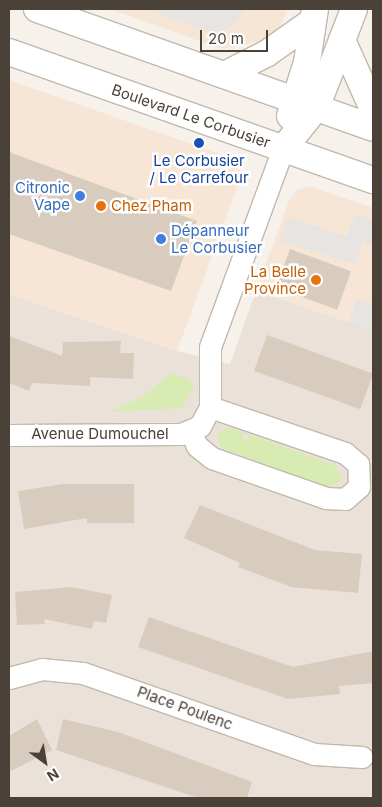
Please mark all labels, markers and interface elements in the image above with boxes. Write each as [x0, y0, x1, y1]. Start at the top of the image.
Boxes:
scale bar [202, 20, 270, 52]
text: 20 m [208, 29, 244, 48]
street label: Boulevard Le Corbusier [109, 80, 273, 152]
marker: Le Corbusier / Le Carrefour [193, 137, 205, 149]
place label: Le Corbusier / Le Carrefour [149, 151, 249, 186]
place label: Citronic Vape [15, 178, 70, 213]
marker: Citronic Vape [74, 190, 86, 202]
place label: Chez Pham [111, 197, 192, 215]
marker: Chez Pham [95, 200, 107, 212]
place label: Dépanneur Le Corbusier [171, 221, 262, 256]
marker: Dépanneur Le Corbusier [155, 233, 167, 245]
place label: La Belle Province [244, 262, 306, 297]
marker: La Belle Province [310, 274, 322, 286]
street label: Avenue Dumouchel [31, 425, 169, 443]
street label: Place Poulenc [135, 682, 235, 734]
north arrow [20, 737, 70, 787]
text: N [44, 765, 62, 785]

